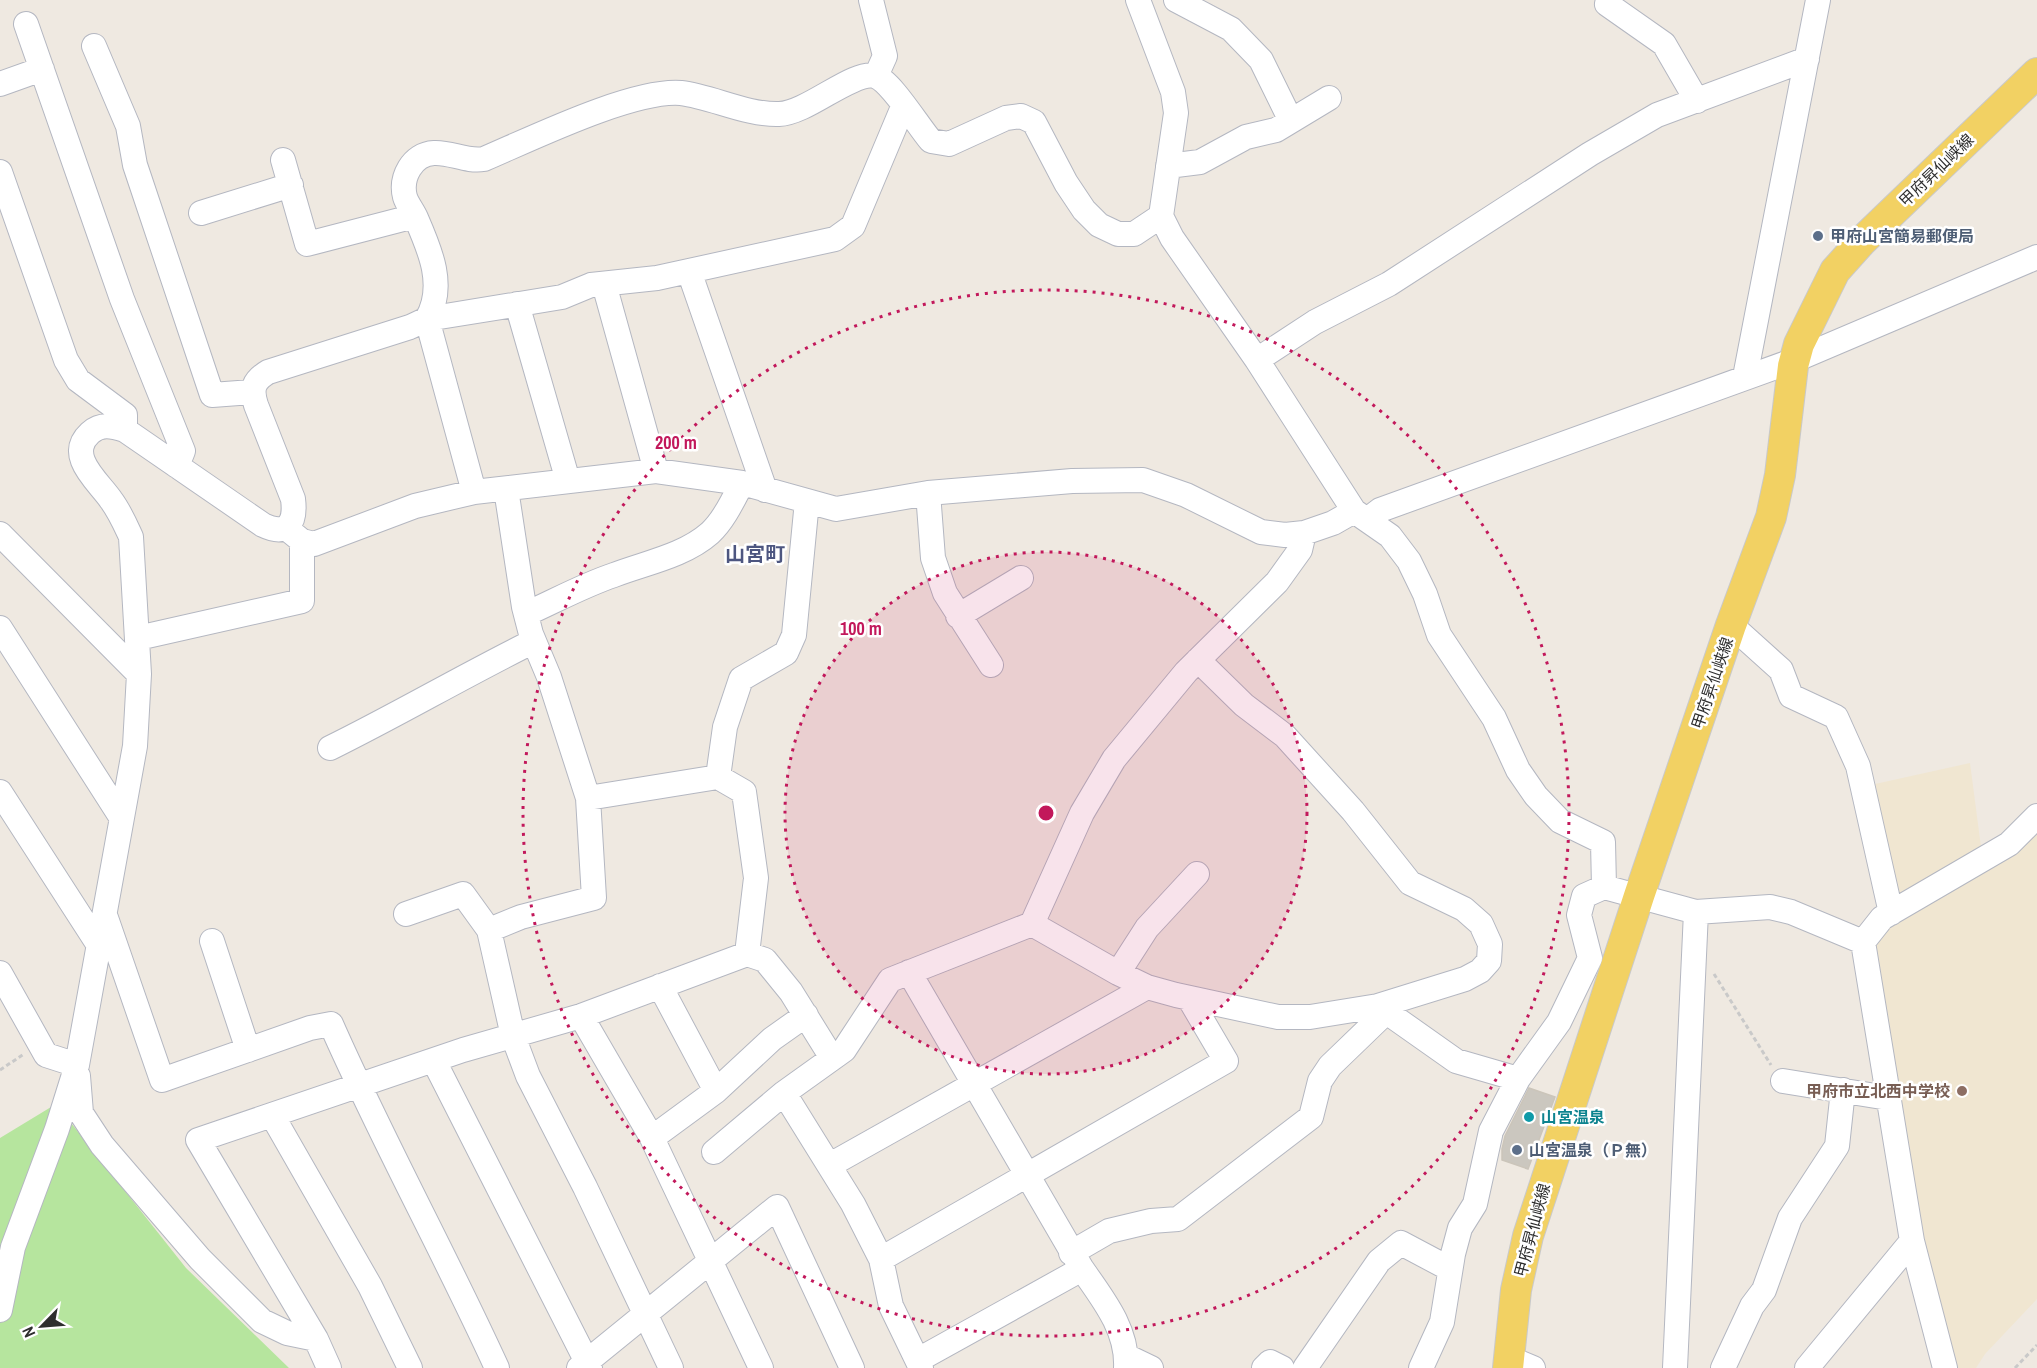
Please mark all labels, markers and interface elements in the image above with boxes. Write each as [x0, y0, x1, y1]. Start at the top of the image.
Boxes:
street label: 甲府昇仙峡線 [1894, 129, 1978, 211]
place label: 甲府山宮簡易郵便局 [1830, 225, 1974, 247]
marker: 甲府山宮簡易郵便局 [1811, 229, 1825, 243]
text: 200 m [655, 430, 697, 455]
district label: 山宮町 [725, 540, 785, 567]
text: 100 m [840, 616, 882, 641]
street label: 甲府昇仙峡線 [1686, 634, 1738, 732]
centre of rings [1036, 803, 1056, 823]
place label: 甲府市立北西中学校 [1806, 1080, 1950, 1102]
marker: 甲府市立北西中学校 [1955, 1084, 1969, 1098]
place label: 山宮温泉 [1541, 1106, 1605, 1128]
marker: 山宮温泉 [1522, 1110, 1536, 1124]
place label: 山宮温泉（Ｐ無） [1529, 1139, 1657, 1161]
marker: 山宮温泉（Ｐ無） [1510, 1143, 1524, 1157]
street label: 甲府昇仙峡線 [1509, 1181, 1555, 1279]
north arrow [12, 1296, 72, 1356]
text: N [16, 1323, 40, 1341]

